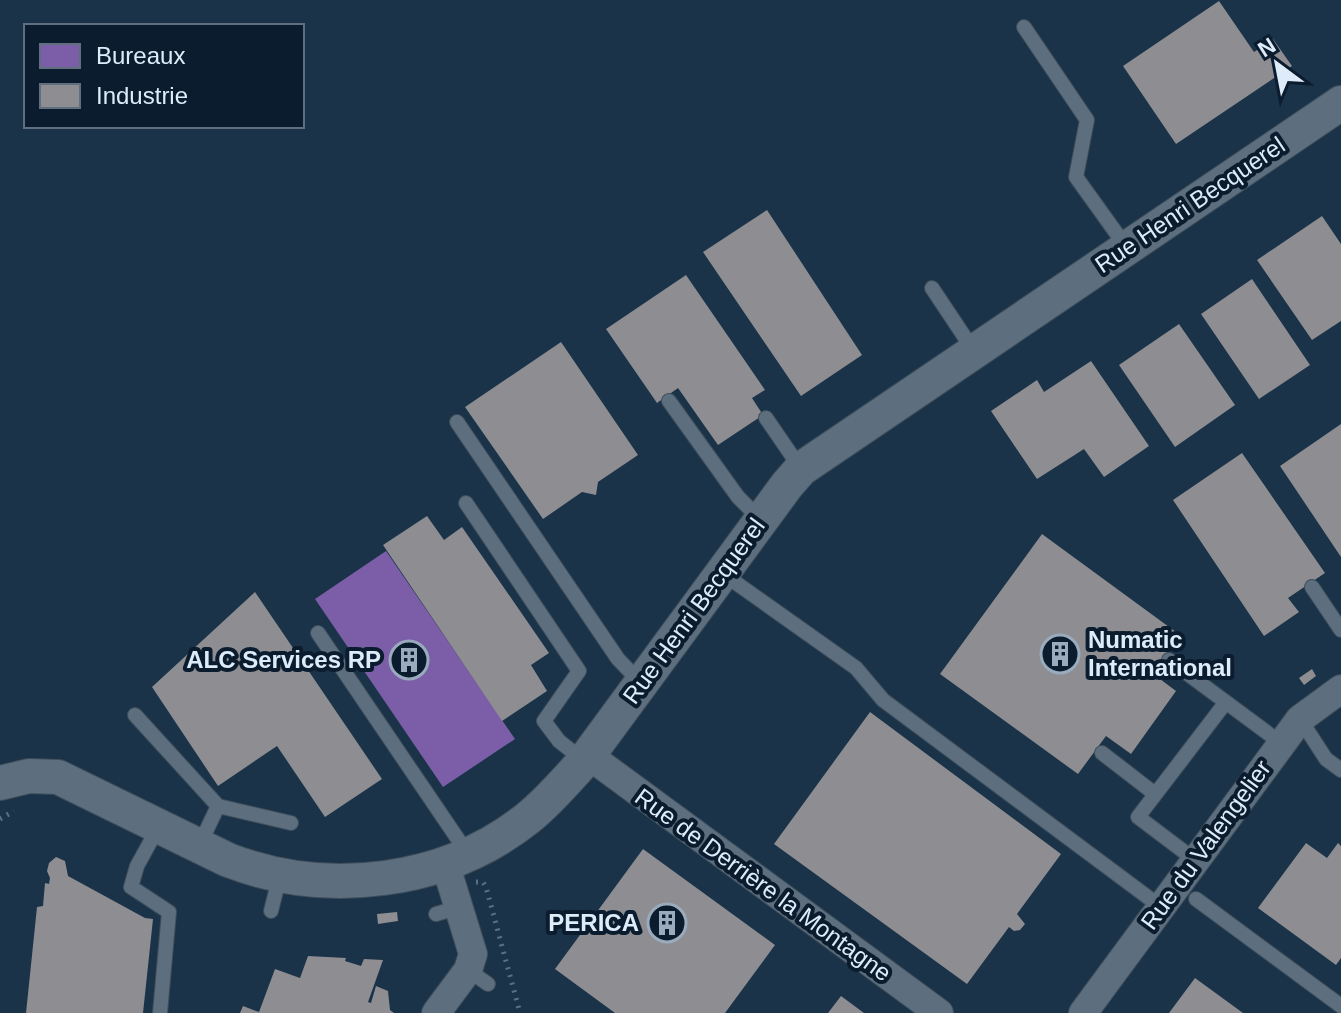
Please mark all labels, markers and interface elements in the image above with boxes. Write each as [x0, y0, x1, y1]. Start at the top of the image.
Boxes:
legend [24, 24, 304, 128]
north arrow [1237, 24, 1317, 104]
text: N [1253, 33, 1280, 62]
text: Bureaux [96, 42, 185, 69]
text: Industrie [96, 82, 188, 109]
street label: Rue Henri Becquerel [1090, 131, 1290, 278]
street label: Rue Henri Becquerel [617, 513, 770, 709]
place label: Numatic International [1088, 626, 1232, 681]
building icon: Numatic International [1039, 633, 1081, 675]
building icon: ALC Services RP [388, 639, 430, 681]
place label: ALC Services RP [186, 646, 381, 673]
street label: Rue du Valengelier [1135, 755, 1276, 934]
street label: Rue de Derrière la Montagne [630, 783, 896, 986]
building icon: PERICA [646, 902, 688, 944]
place label: PERICA [548, 909, 639, 936]

